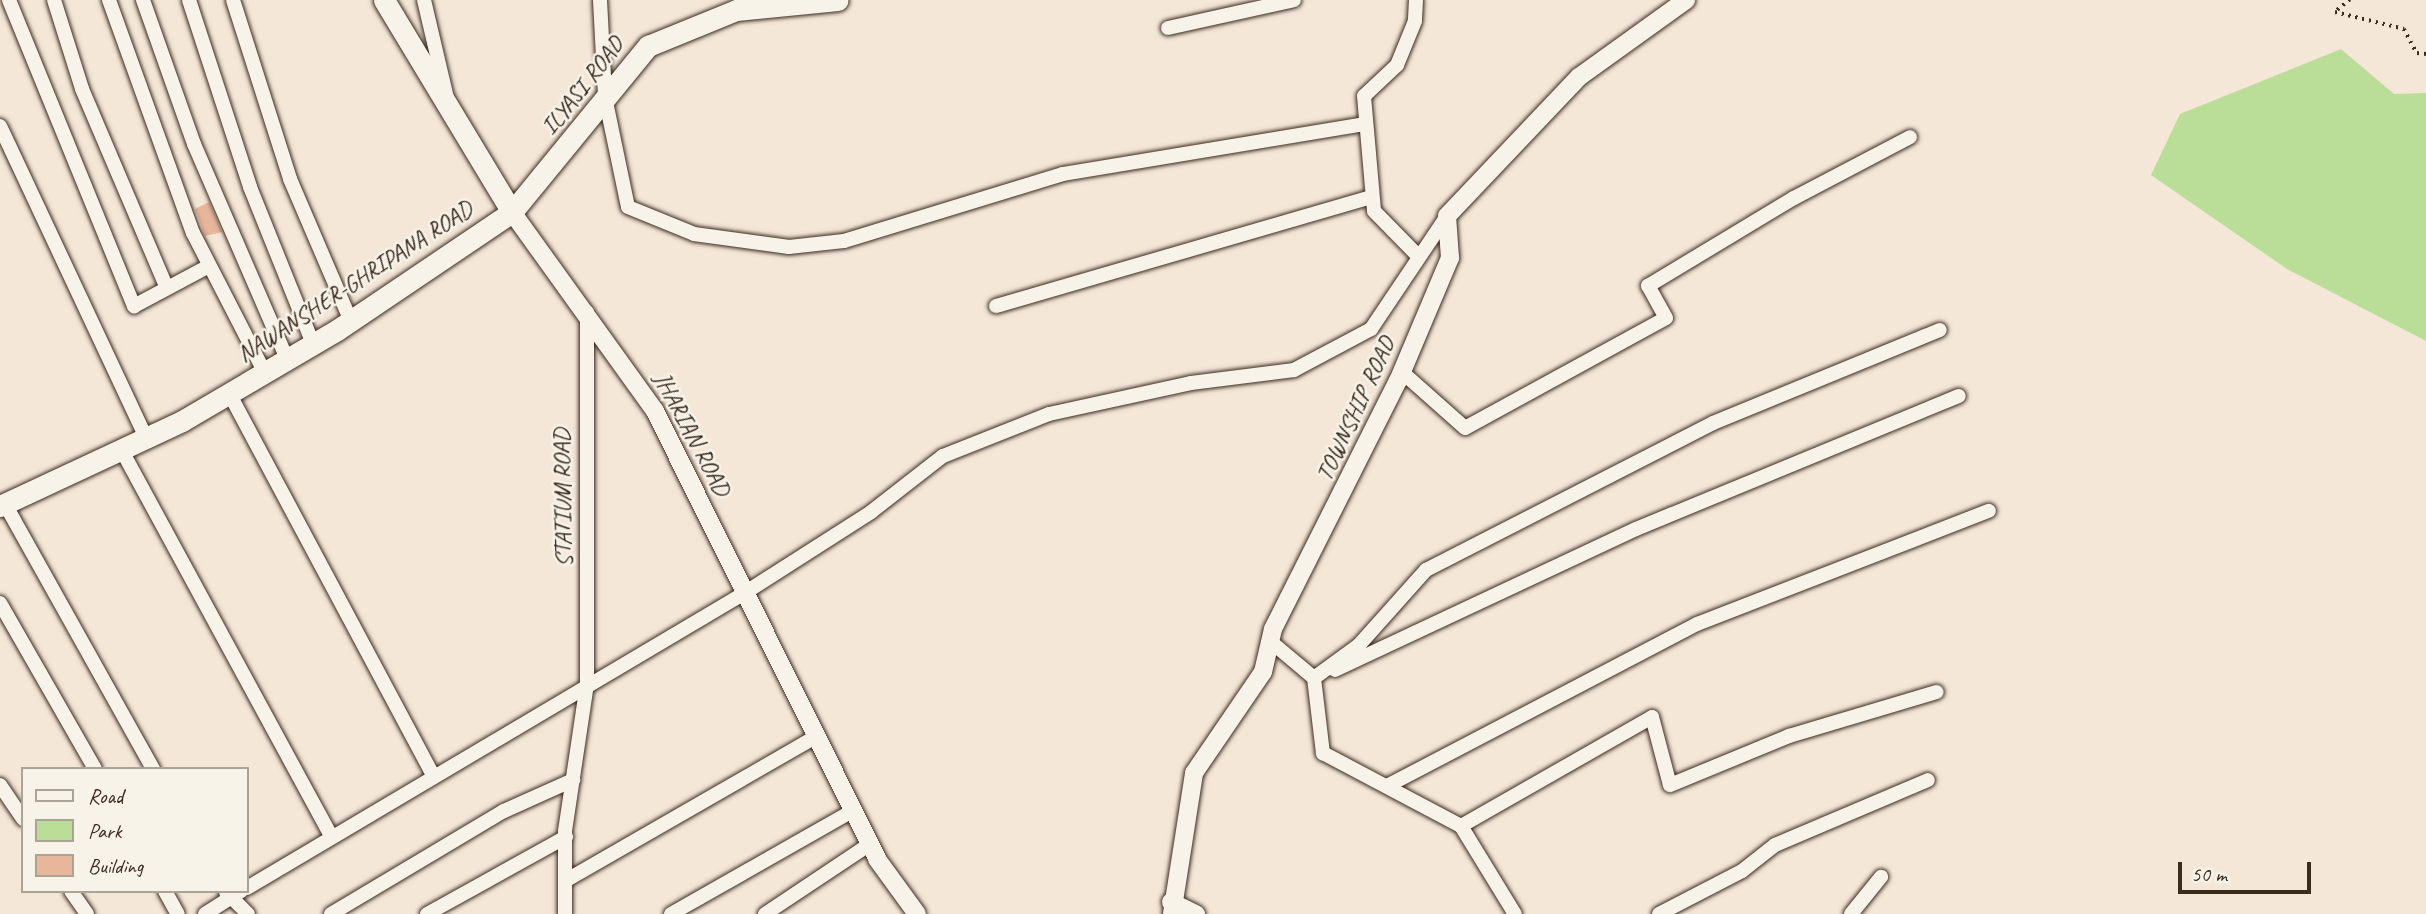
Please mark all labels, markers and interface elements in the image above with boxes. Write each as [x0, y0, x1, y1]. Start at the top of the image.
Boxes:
street label: ILYASI ROAD [536, 31, 630, 141]
street label: NAWANSHER-GHRIPANA ROAD [231, 195, 479, 369]
street label: TOWNSHIP ROAD [1310, 332, 1402, 486]
street label: JHARIAN ROAD [647, 367, 737, 501]
street label: STATIUM ROAD [547, 428, 579, 568]
legend [21, 767, 248, 893]
text: Road [88, 783, 123, 809]
text: Park [88, 818, 121, 844]
scale bar [2181, 848, 2314, 892]
text: Building [88, 853, 143, 879]
text: 50 m [2191, 861, 2227, 887]

